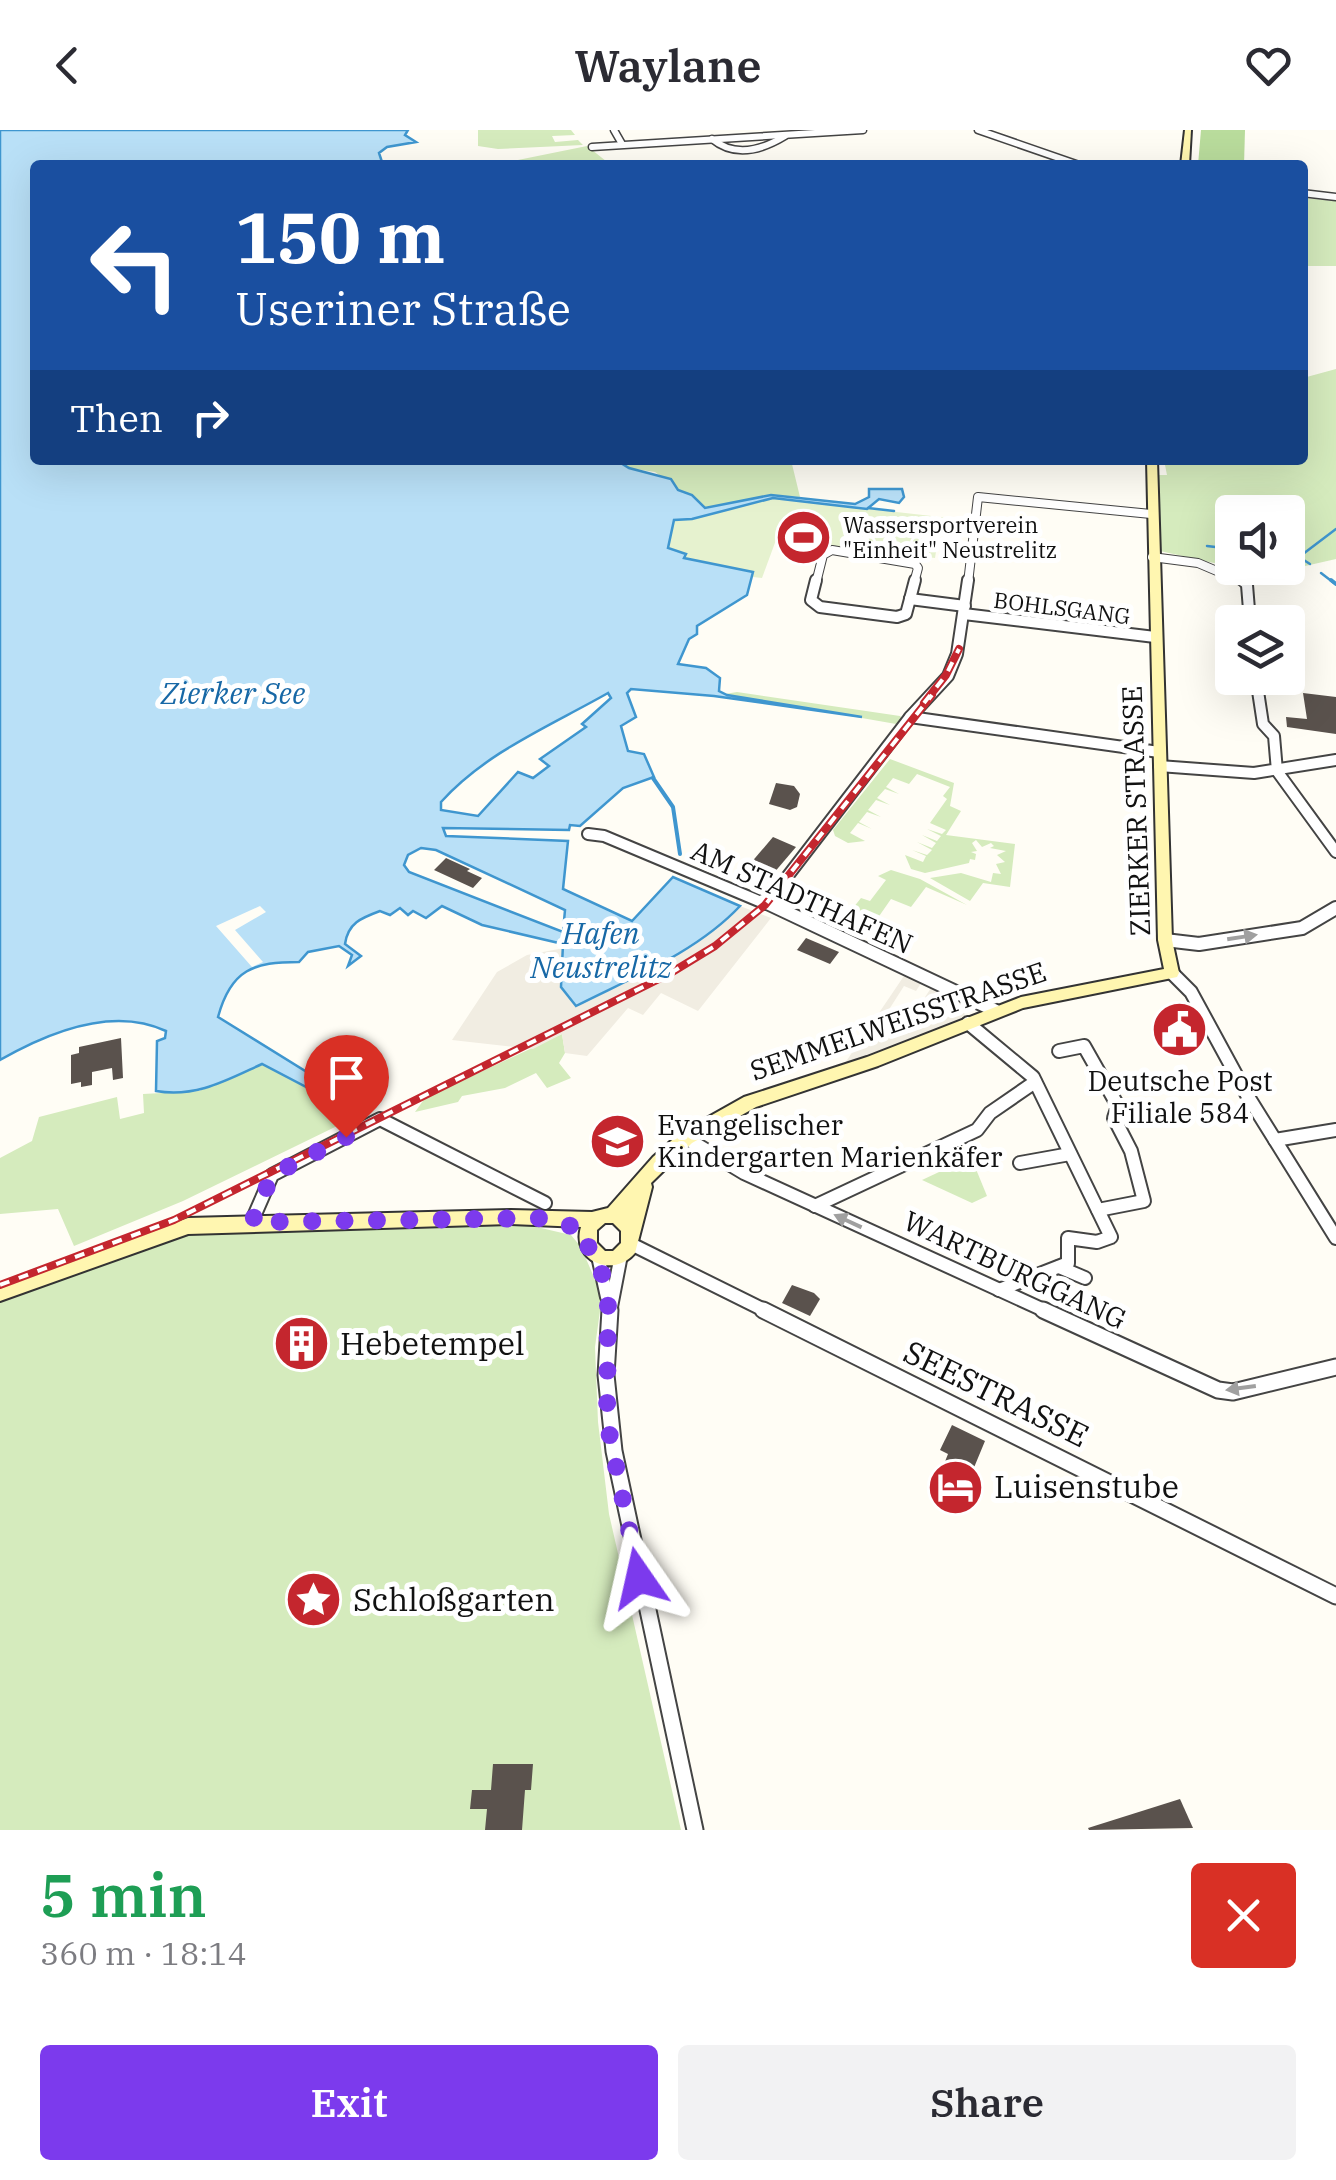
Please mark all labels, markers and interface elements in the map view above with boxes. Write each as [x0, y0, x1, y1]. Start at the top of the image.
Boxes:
text: Waylane [574, 36, 762, 94]
icon: back [40, 38, 95, 93]
icon: heart [1241, 38, 1296, 93]
text: 150 m [235, 191, 445, 282]
icon: left [70, 200, 200, 330]
text: Useriner Straße [235, 279, 571, 337]
icon: right [183, 390, 238, 445]
text: Then [70, 393, 163, 442]
map controls [1215, 495, 1305, 695]
button: sound [1215, 495, 1305, 585]
sports icon: Wassersportverein "Einheit" Neustrelitz [774, 508, 834, 568]
place label: Wassersportverein "Einheit" Neustrelitz [843, 510, 1057, 564]
street label: BOHLSGANG [992, 585, 1132, 630]
button: layers [1215, 605, 1305, 695]
water label: Zierker See [160, 673, 305, 712]
street label: ZIERKER STRASSE [1113, 685, 1158, 937]
street label: AM STADTHAFEN [686, 831, 919, 962]
water label: Hafen Neustrelitz [530, 913, 672, 986]
one-way arrow [1227, 929, 1258, 945]
street label: SEMMELWEISSTRASSE [745, 952, 1051, 1089]
public building icon: Deutsche Post Filiale 584 [1150, 1000, 1210, 1060]
pin [304, 1035, 389, 1138]
icon: arrive [319, 1050, 374, 1105]
place label: Deutsche Post Filiale 584 [1087, 1062, 1273, 1131]
place label: Evangelischer Kindergarten Marienkäfer [657, 1106, 1003, 1175]
school or university icon: Evangelischer Kindergarten Marienkäfer [588, 1111, 648, 1171]
street label: WARTBURGGANG [898, 1202, 1132, 1337]
one-way arrow [833, 1213, 863, 1229]
building icon: Hebetempel [271, 1314, 331, 1374]
place label: Hebetempel [340, 1322, 525, 1364]
street label: SEESTRASSE [897, 1330, 1096, 1456]
one-way arrow [1225, 1381, 1256, 1397]
hotel icon: Luisenstube [925, 1457, 985, 1517]
place label: Luisenstube [994, 1465, 1179, 1507]
position arrow [587, 1526, 691, 1630]
place icon: Schloßgarten [284, 1570, 344, 1630]
place label: Schloßgarten [353, 1578, 555, 1620]
text: 5 min [40, 1855, 207, 1934]
button: close [1191, 1863, 1296, 1968]
text: 360 m · 18:14 [40, 1932, 247, 1974]
button: Exit [40, 2045, 658, 2160]
button: Share [678, 2045, 1296, 2160]

